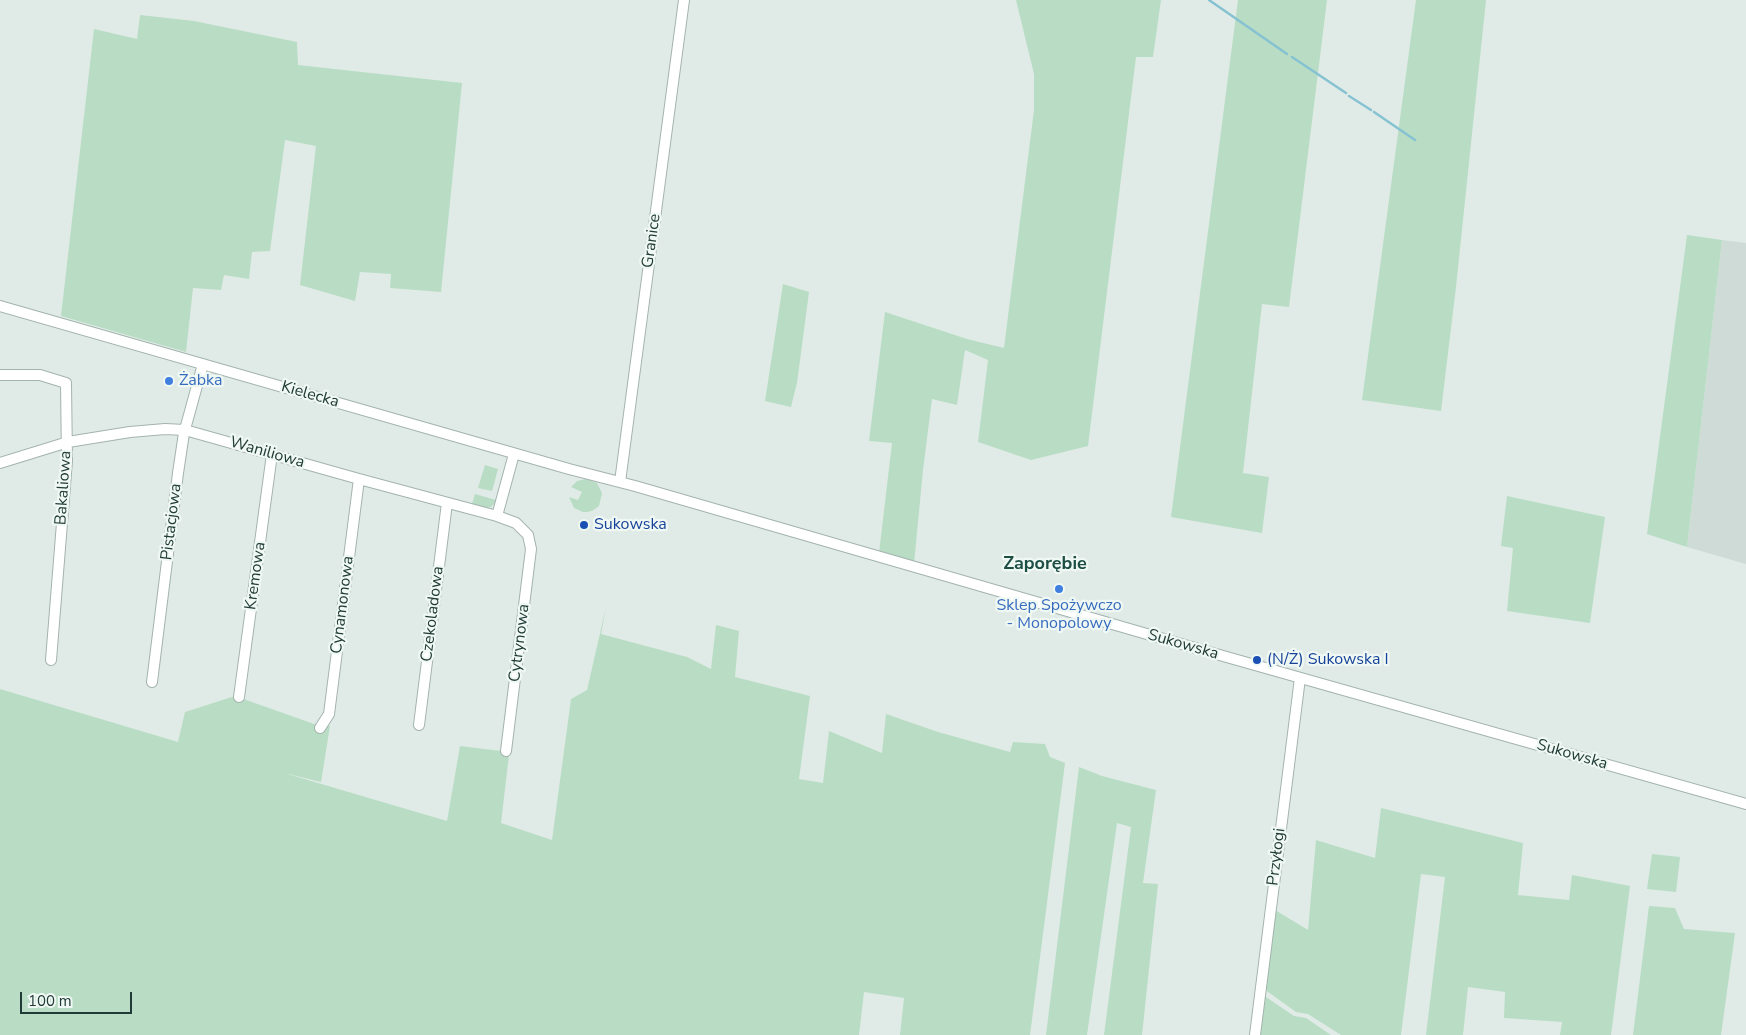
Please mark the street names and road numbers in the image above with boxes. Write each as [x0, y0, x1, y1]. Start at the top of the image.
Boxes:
street label: Granice [639, 213, 665, 269]
street label: Kielecka [279, 378, 341, 412]
street label: Waniliowa [227, 433, 307, 473]
street label: Bakaliowa [52, 450, 76, 526]
street label: Pistacjowa [158, 482, 186, 562]
street label: Kremowa [242, 541, 270, 611]
street label: Cynamonowa [327, 555, 359, 655]
street label: Czekoladowa [418, 565, 448, 663]
street label: Cytrynowa [506, 603, 534, 683]
street label: Sukowska [1145, 626, 1221, 664]
street label: Sukowska [1534, 736, 1610, 774]
street label: Przyłogi [1264, 827, 1290, 887]

